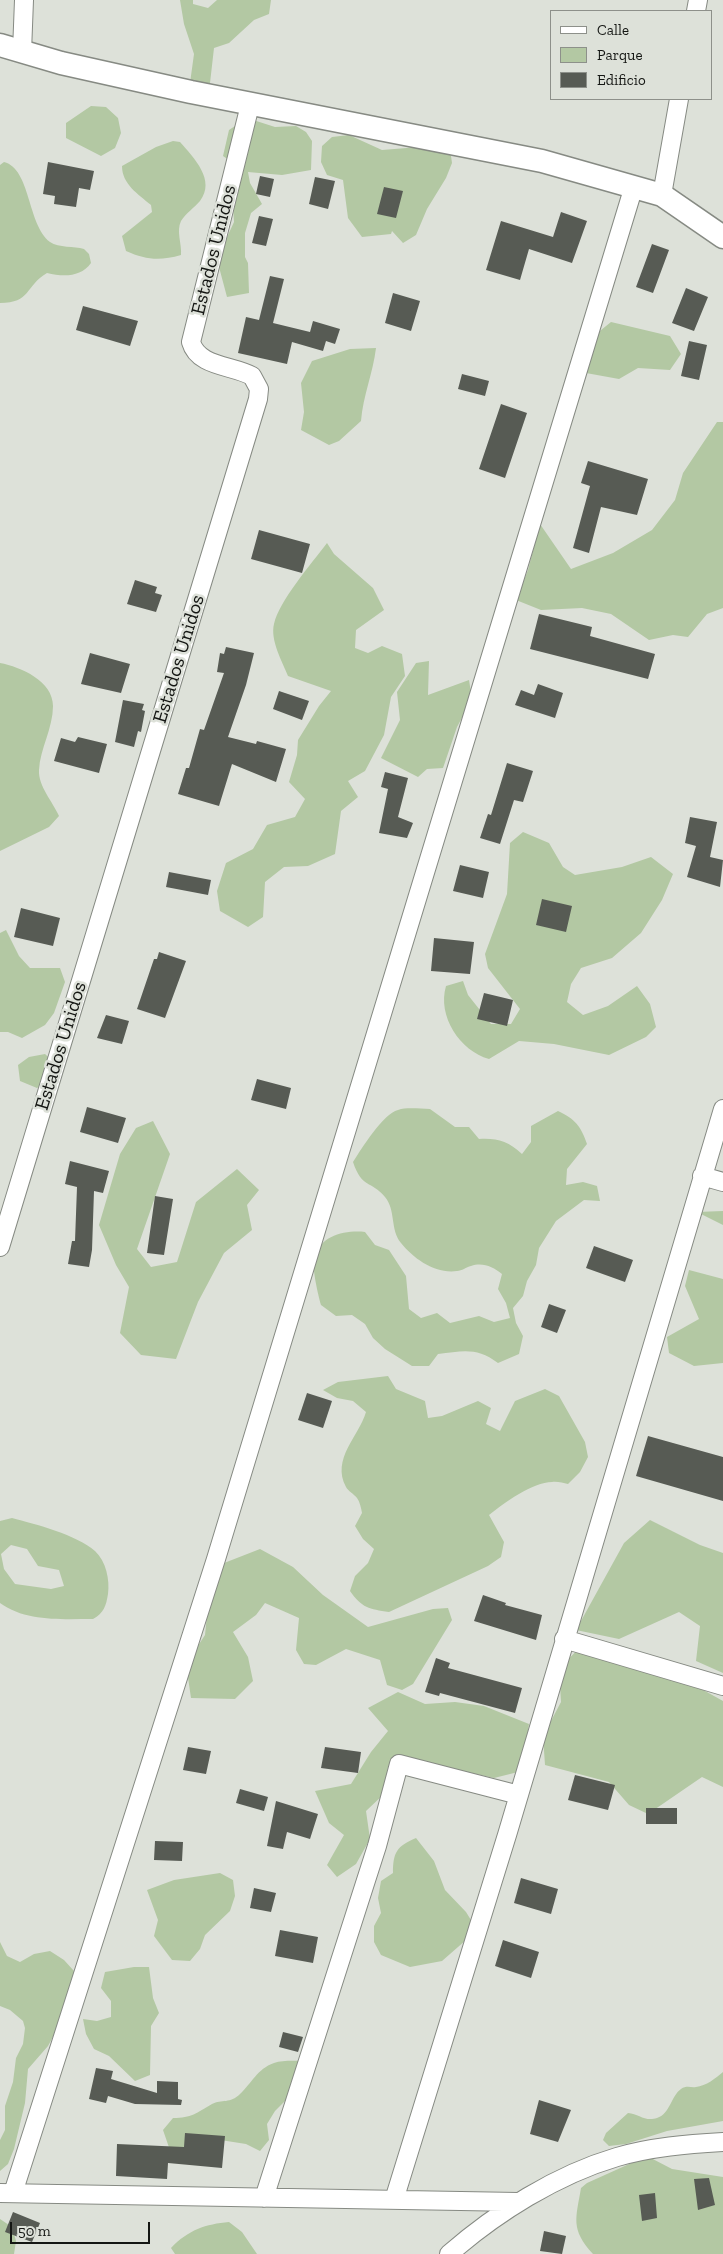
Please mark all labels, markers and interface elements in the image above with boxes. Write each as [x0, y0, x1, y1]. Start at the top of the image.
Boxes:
legend [550, 10, 713, 100]
text: Calle [597, 21, 629, 39]
text: Parque [597, 46, 643, 64]
text: Edificio [597, 71, 646, 89]
street label: Estados Unidos [186, 183, 242, 317]
street label: Estados Unidos [148, 592, 210, 726]
street label: Estados Unidos [30, 979, 92, 1113]
scale bar [12, 2212, 152, 2244]
text: 50 m [18, 2222, 51, 2240]

